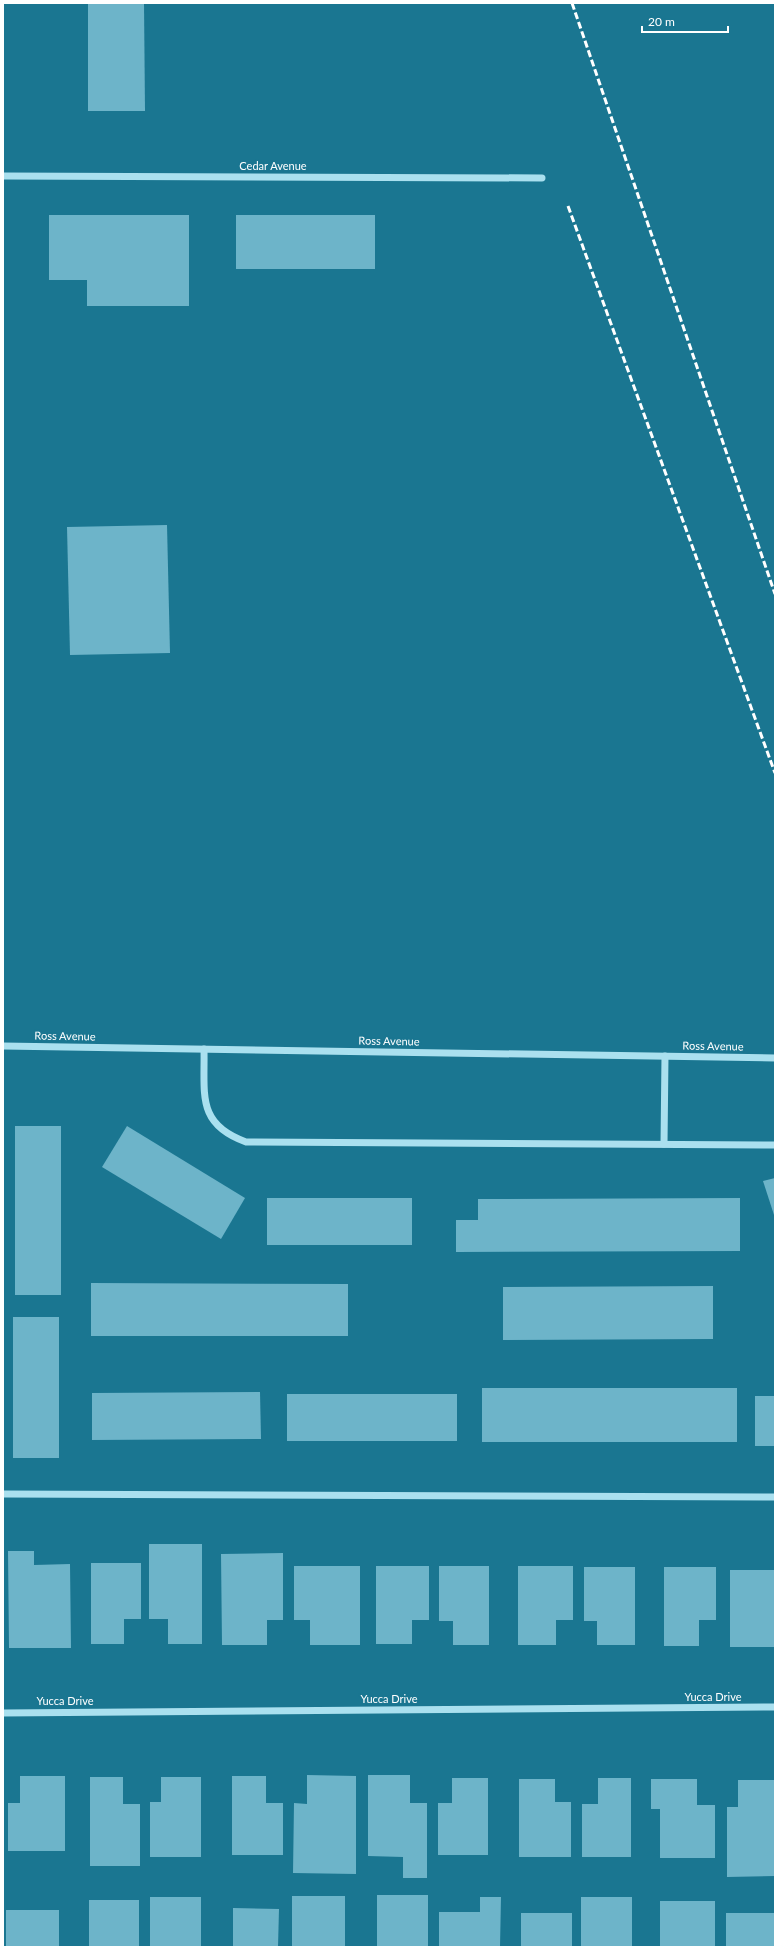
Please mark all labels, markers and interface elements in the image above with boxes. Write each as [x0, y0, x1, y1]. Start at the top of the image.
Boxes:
scale bar [642, 8, 728, 34]
text: 20 m [648, 14, 675, 29]
street label: Cedar Avenue [239, 159, 307, 172]
street label: Ross Avenue [34, 1028, 96, 1043]
street label: Ross Avenue [358, 1033, 420, 1048]
street label: Ross Avenue [682, 1038, 744, 1053]
street label: Yucca Drive [685, 1690, 742, 1703]
street label: Yucca Drive [361, 1692, 418, 1705]
street label: Yucca Drive [37, 1694, 94, 1707]

